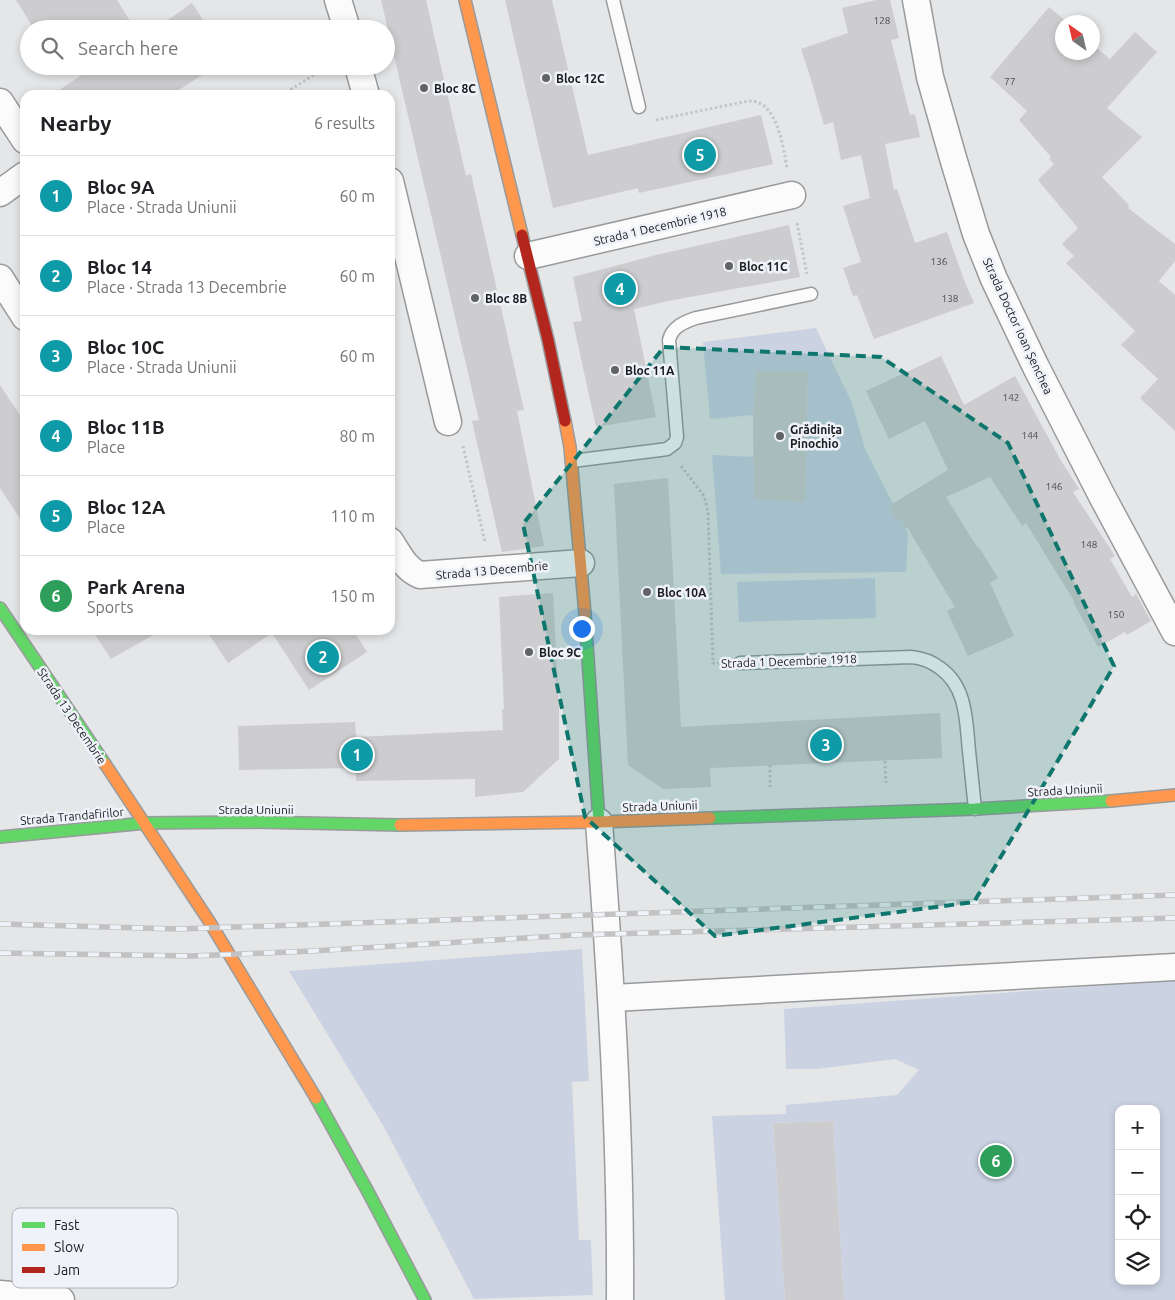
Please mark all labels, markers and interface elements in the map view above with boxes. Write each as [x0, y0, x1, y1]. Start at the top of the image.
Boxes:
house number: 128 [874, 15, 891, 26]
north arrow [1055, 15, 1100, 60]
search box [20, 20, 395, 75]
icon: search [38, 34, 66, 62]
text: Search here [78, 37, 178, 59]
marker: Bloc 12C [540, 72, 552, 84]
place label: Bloc 12C [556, 72, 605, 85]
house number: 77 [1004, 76, 1016, 87]
marker: Bloc 8C [418, 82, 430, 94]
place label: Bloc 8C [434, 82, 476, 95]
text: Nearby [40, 111, 111, 135]
text: 6 results [314, 114, 375, 132]
pin: 5 [684, 136, 716, 174]
text: Bloc 9A [87, 176, 155, 198]
text: 1 [51, 187, 61, 205]
text: 60 m [339, 187, 375, 205]
text: Place · Strada Uniunii [87, 198, 237, 216]
street label: Strada 1 Decembrie 1918 [592, 204, 728, 248]
text: Bloc 14 [87, 256, 152, 278]
house number: 136 [931, 256, 948, 267]
street label: Strada Doctor Ioan Șenchea [981, 256, 1055, 396]
marker: Bloc 11C [723, 260, 735, 272]
place label: Bloc 11C [739, 260, 788, 273]
text: 2 [51, 267, 61, 285]
text: 60 m [339, 267, 375, 285]
pin: 4 [604, 270, 636, 308]
text: Place · Strada 13 Decembrie [87, 278, 287, 296]
marker: Bloc 8B [469, 292, 481, 304]
place label: Bloc 8B [485, 292, 527, 305]
house number: 138 [942, 293, 959, 304]
text: Bloc 10C [87, 336, 164, 358]
text: 3 [51, 347, 61, 365]
text: 60 m [339, 347, 375, 365]
text: Place · Strada Uniunii [87, 358, 237, 376]
marker: Bloc 11A [609, 364, 621, 376]
place label: Bloc 11A [625, 364, 675, 377]
house number: 142 [1003, 392, 1019, 403]
text: Bloc 11B [87, 416, 165, 438]
place label: Grădinița Pinochio [790, 423, 842, 450]
text: 4 [51, 427, 61, 445]
text: 80 m [339, 427, 375, 445]
marker: Grădinița Pinochio [774, 430, 786, 442]
house number: 144 [1022, 430, 1039, 441]
text: Place [87, 438, 125, 456]
house number: 146 [1046, 481, 1063, 492]
text: Bloc 12A [87, 496, 165, 518]
text: 5 [51, 507, 61, 525]
text: 110 m [330, 507, 375, 525]
text: Place [87, 518, 125, 536]
house number: 148 [1081, 539, 1098, 550]
street label: Strada 13 Decembrie [435, 559, 549, 581]
text: Park Arena [87, 576, 185, 598]
marker: Bloc 10A [641, 586, 653, 598]
place label: Bloc 10A [657, 586, 707, 599]
text: 6 [51, 587, 61, 605]
text: 150 m [330, 587, 375, 605]
text: Sports [87, 598, 133, 616]
house number: 150 [1108, 609, 1125, 620]
your location [569, 616, 595, 642]
pin: 2 [307, 638, 339, 676]
marker: Bloc 9C [523, 646, 535, 658]
place label: Bloc 9C [539, 646, 581, 659]
street label: Strada 1 Decembrie 1918 [721, 652, 857, 670]
street label: Strada 13 Decembrie [35, 666, 109, 766]
pin: 3 [810, 726, 842, 764]
pin: 1 [341, 736, 373, 774]
street label: Strada Uniunii [1027, 782, 1103, 798]
street label: Strada Uniunii [622, 798, 698, 814]
street label: Strada Uniunii [218, 803, 294, 816]
street label: Strada Trandafirilor [19, 805, 125, 827]
map controls [1115, 1105, 1160, 1285]
button: + [1115, 1105, 1160, 1150]
pin: 6 [980, 1142, 1012, 1180]
button: − [1115, 1150, 1160, 1195]
button: locate [1115, 1195, 1160, 1240]
legend [12, 1208, 178, 1288]
text: Fast [54, 1217, 80, 1233]
text: Slow [54, 1239, 84, 1255]
button: layers [1115, 1240, 1160, 1285]
text: Jam [54, 1262, 80, 1278]

